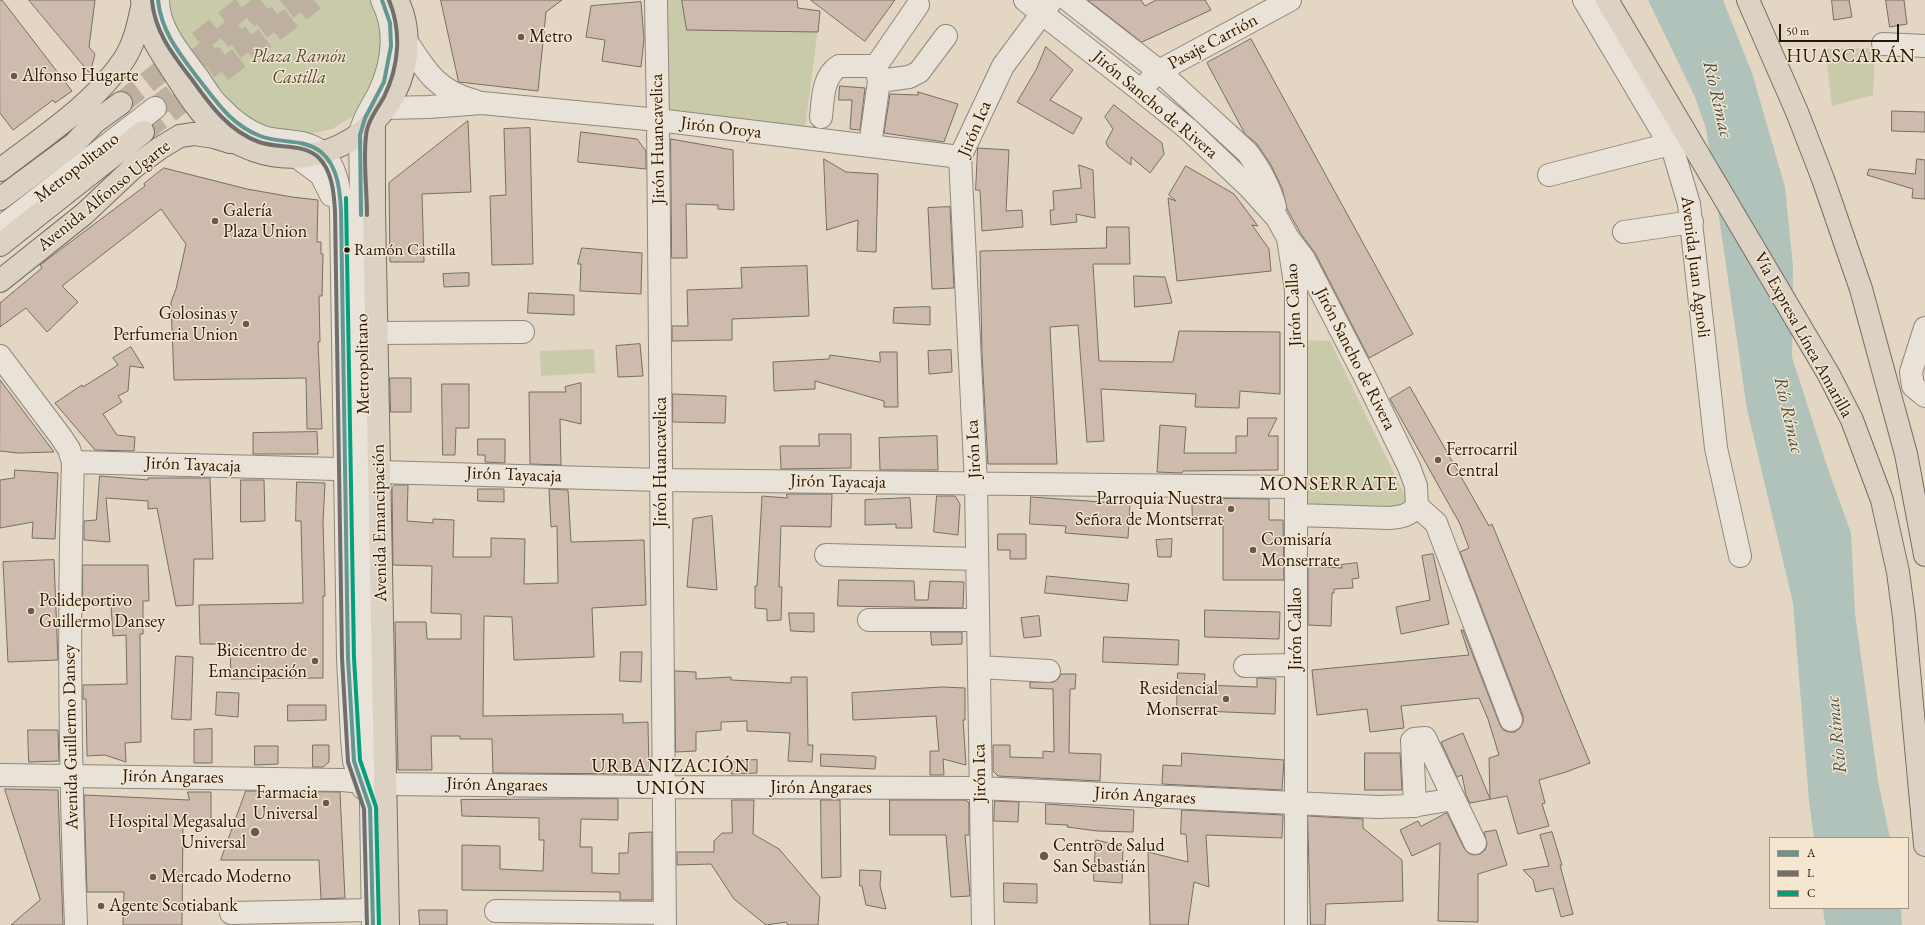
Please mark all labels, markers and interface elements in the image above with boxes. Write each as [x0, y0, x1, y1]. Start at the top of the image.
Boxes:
street label: Pasaje Carrión [1164, 9, 1262, 75]
scale bar [1781, 16, 1901, 42]
text: 50 m [1786, 23, 1809, 39]
place label: Metro [529, 26, 572, 48]
marker: Metro [516, 32, 526, 42]
park label: Plaza Ramón Castilla [252, 46, 346, 88]
street label: Jirón Sancho de Rivera [1088, 46, 1222, 164]
district label: HUASCARÁN [1786, 46, 1916, 68]
water label: Río Rímac [1697, 58, 1737, 140]
place label: Alfonso Hugarte [22, 65, 139, 87]
marker: Alfonso Hugarte [9, 71, 19, 81]
street label: Jirón Huancavelica [646, 74, 670, 204]
street label: Jirón Ica [954, 98, 996, 160]
street label: Jirón Oroya [679, 112, 763, 144]
street label: Metropolitano [30, 128, 124, 208]
street label: Avenida Alfonso Ugarte [33, 136, 175, 256]
street label: Avenida Juan Agnoli [1676, 195, 1714, 339]
place label: Galería Plaza Union [223, 200, 307, 242]
marker: Galería Plaza Union [210, 216, 220, 226]
place label: Ramón Castilla [354, 240, 456, 260]
marker: Ramón Castilla [342, 245, 352, 255]
street label: Vía Expresa Línea Amarilla [1748, 248, 1858, 422]
street label: Jirón Callao [1281, 263, 1307, 347]
street label: Jirón Sancho de Rivera [1310, 284, 1400, 434]
place label: Golosinas y Perfumeria Union [113, 303, 238, 346]
street label: Metropolitano [351, 313, 375, 415]
marker: Golosinas y Perfumeria Union [241, 319, 251, 329]
water label: Río Rímac [1768, 374, 1808, 456]
street label: Jirón Huancavelica [650, 397, 672, 527]
street label: Jirón Ica [962, 419, 986, 479]
place label: Ferrocarril Central [1446, 439, 1518, 482]
street label: Avenida Emancipación [368, 444, 392, 602]
street label: Jirón Tayacaja [145, 453, 241, 477]
marker: Ferrocarril Central [1433, 455, 1443, 465]
street label: Jirón Tayacaja [466, 463, 562, 487]
street label: Jirón Tayacaja [790, 470, 886, 494]
district label: MONSERRATE [1260, 474, 1398, 496]
place label: Parroquia Nuestra Señora de Montserrat [1075, 488, 1223, 530]
marker: Parroquia Nuestra Señora de Montserrat [1226, 504, 1236, 514]
place label: Comisaría Monserrate [1261, 529, 1340, 572]
marker: Comisaría Monserrate [1248, 545, 1258, 555]
street label: Jirón Callao [1285, 587, 1307, 671]
place label: Polideportivo Guillermo Dansey [39, 590, 165, 632]
marker: Polideportivo Guillermo Dansey [26, 606, 36, 616]
place label: Bicicentro de Emancipación [208, 640, 307, 682]
street label: Avenida Guillermo Dansey [59, 644, 83, 830]
marker: Bicicentro de Emancipación [310, 656, 320, 666]
place label: Residencial Monserrat [1139, 678, 1218, 720]
marker: Residencial Monserrat [1221, 694, 1231, 704]
water label: Río Rímac [1822, 695, 1852, 775]
street label: Jirón Ica [969, 743, 991, 803]
district label: URBANIZACIÓN UNIÓN [592, 756, 750, 800]
street label: Jirón Angaraes [122, 765, 224, 789]
street label: Jirón Angaraes [446, 773, 548, 797]
street label: Jirón Angaraes [770, 777, 872, 799]
place label: Farmacia Universal [253, 782, 318, 824]
street label: Jirón Angaraes [1094, 783, 1196, 809]
marker: Farmacia Universal [321, 798, 331, 808]
place label: Hospital Megasalud Universal [108, 811, 246, 854]
marker: Hospital Megasalud Universal [249, 826, 261, 838]
place label: Centro de Salud San Sebastián [1053, 835, 1165, 878]
legend [1769, 837, 1909, 909]
text: A [1807, 845, 1815, 861]
marker: Centro de Salud San Sebastián [1038, 850, 1050, 862]
text: L [1807, 865, 1814, 881]
place label: Mercado Moderno [161, 866, 291, 888]
marker: Mercado Moderno [148, 872, 158, 882]
text: C [1807, 885, 1816, 901]
place label: Agente Scotiabank [109, 895, 238, 917]
marker: Agente Scotiabank [96, 901, 106, 911]

